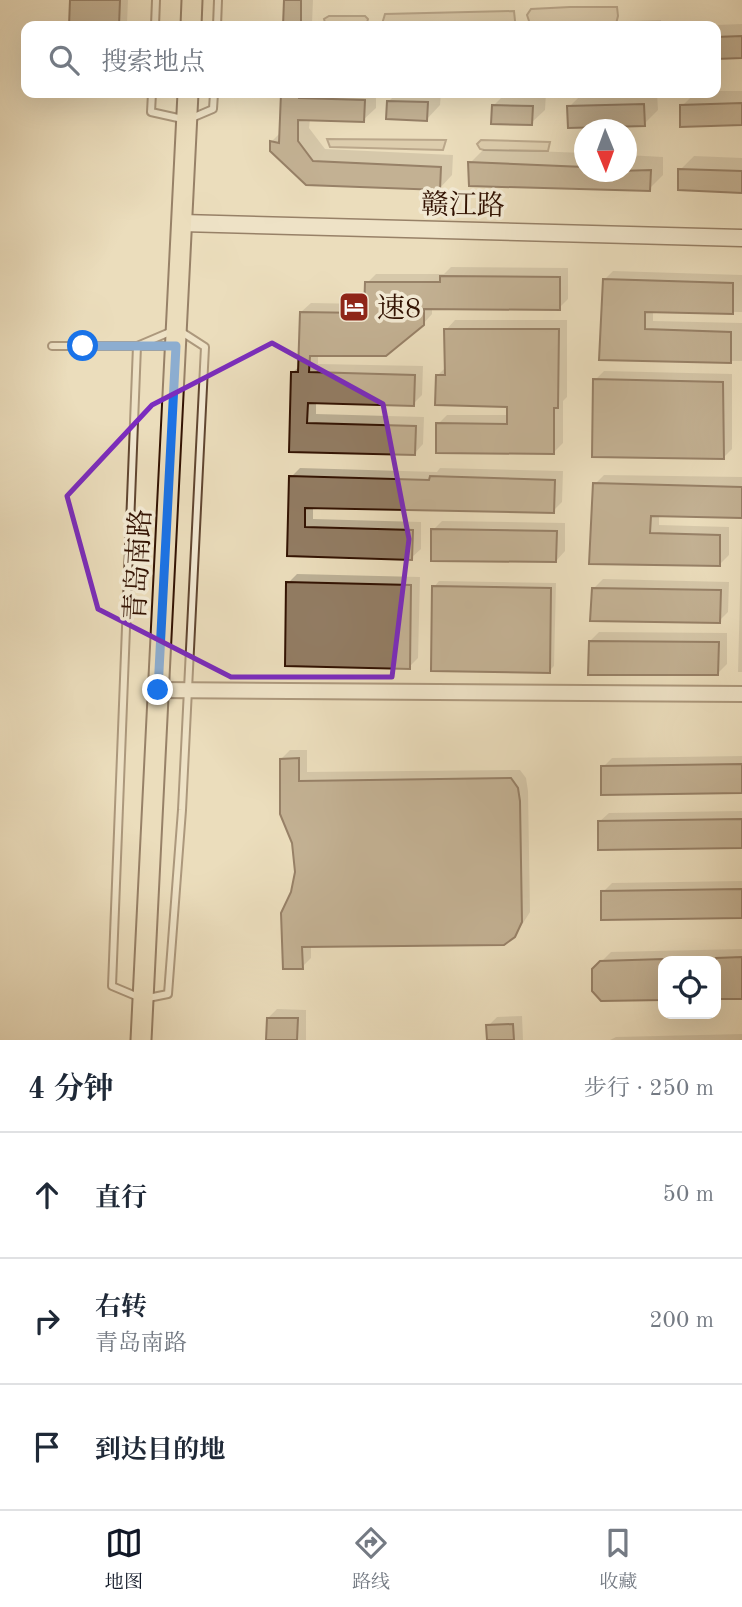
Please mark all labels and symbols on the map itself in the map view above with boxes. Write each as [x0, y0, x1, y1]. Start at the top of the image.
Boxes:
north arrow [574, 119, 637, 182]
street label: 赣江路 [421, 189, 505, 222]
hotel icon: 速8 [337, 290, 371, 324]
place label: 速8 [377, 293, 421, 324]
route start [67, 330, 98, 361]
street label: 青岛南路 [120, 508, 157, 622]
route end [142, 674, 173, 705]

